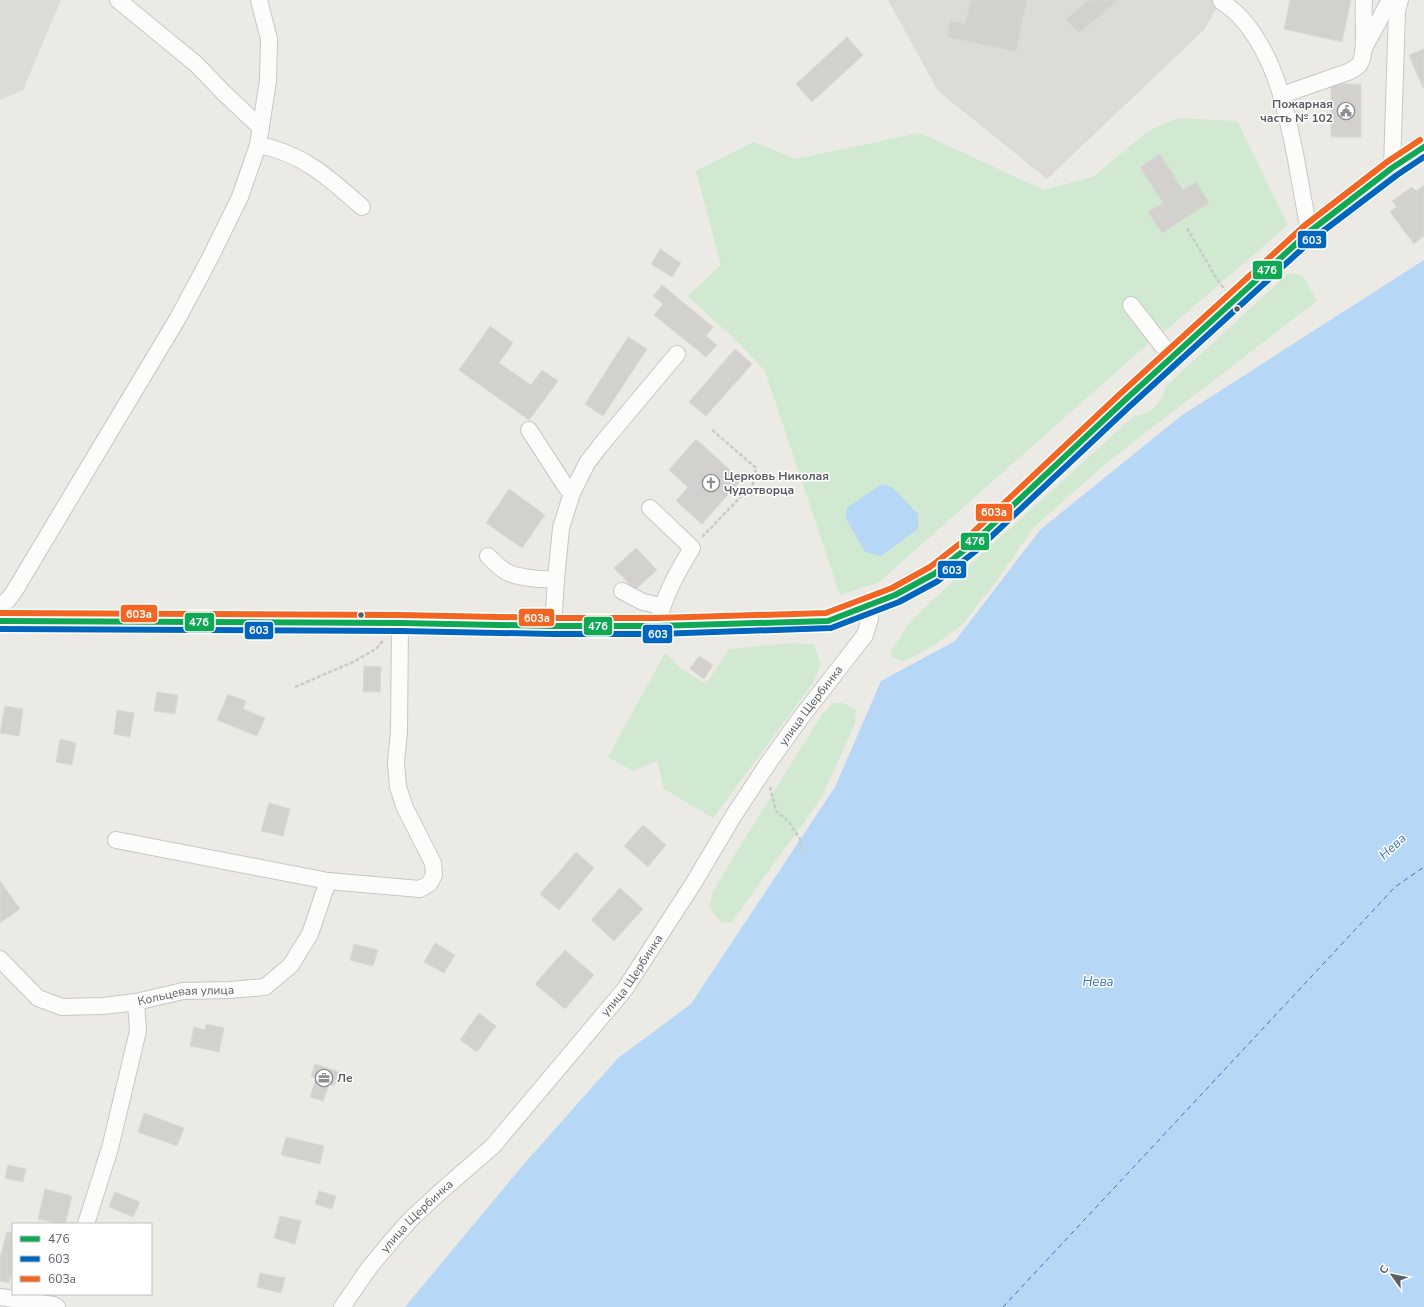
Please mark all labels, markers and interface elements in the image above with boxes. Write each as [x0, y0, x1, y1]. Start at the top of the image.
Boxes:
place label: Пожарная часть № 102 [1260, 96, 1333, 126]
public building icon: Пожарная часть № 102 [1336, 101, 1356, 121]
line badge: 603 [1297, 230, 1327, 249]
text: 603 [1302, 233, 1322, 248]
line badge: 476 [1252, 260, 1283, 280]
text: 476 [1257, 263, 1277, 278]
unlabelled marker [1232, 304, 1242, 314]
place label: Церковь Николая Чудотворца [724, 468, 829, 498]
church icon: Церковь Николая Чудотворца [701, 473, 721, 493]
line badge: 603а [975, 503, 1013, 522]
text: 603а [981, 505, 1007, 520]
line badge: 476 [960, 532, 990, 551]
text: 476 [965, 534, 985, 549]
line badge: 603 [937, 560, 967, 579]
text: 603 [942, 563, 962, 578]
line badge: 603а [120, 604, 158, 623]
text: 603а [126, 607, 152, 622]
line badge: 603а [518, 608, 555, 627]
unlabelled marker [356, 610, 366, 620]
text: 603а [524, 611, 550, 626]
line badge: 476 [184, 612, 215, 632]
text: 476 [189, 615, 209, 630]
line badge: 476 [583, 616, 613, 636]
text: 476 [588, 619, 608, 634]
line badge: 603 [244, 621, 274, 640]
text: 603 [249, 623, 269, 638]
line badge: 603 [642, 624, 673, 644]
text: 603 [648, 627, 668, 642]
street label: улица Щербинка [775, 662, 846, 749]
water label: Нева [1375, 830, 1410, 864]
street label: улица Щербинка [597, 931, 666, 1020]
water label: Нева [1082, 973, 1114, 991]
street label: Кольцевая улица [136, 982, 235, 1009]
office icon: Ле [314, 1068, 334, 1088]
place label: Ле [337, 1070, 353, 1086]
street label: улица Щербинка [377, 1176, 457, 1256]
legend [12, 1223, 152, 1295]
text: 476 [48, 1231, 70, 1247]
text: 603 [48, 1251, 70, 1267]
north arrow [1372, 1255, 1412, 1295]
text: С [1376, 1262, 1393, 1277]
text: 603а [48, 1271, 76, 1287]

